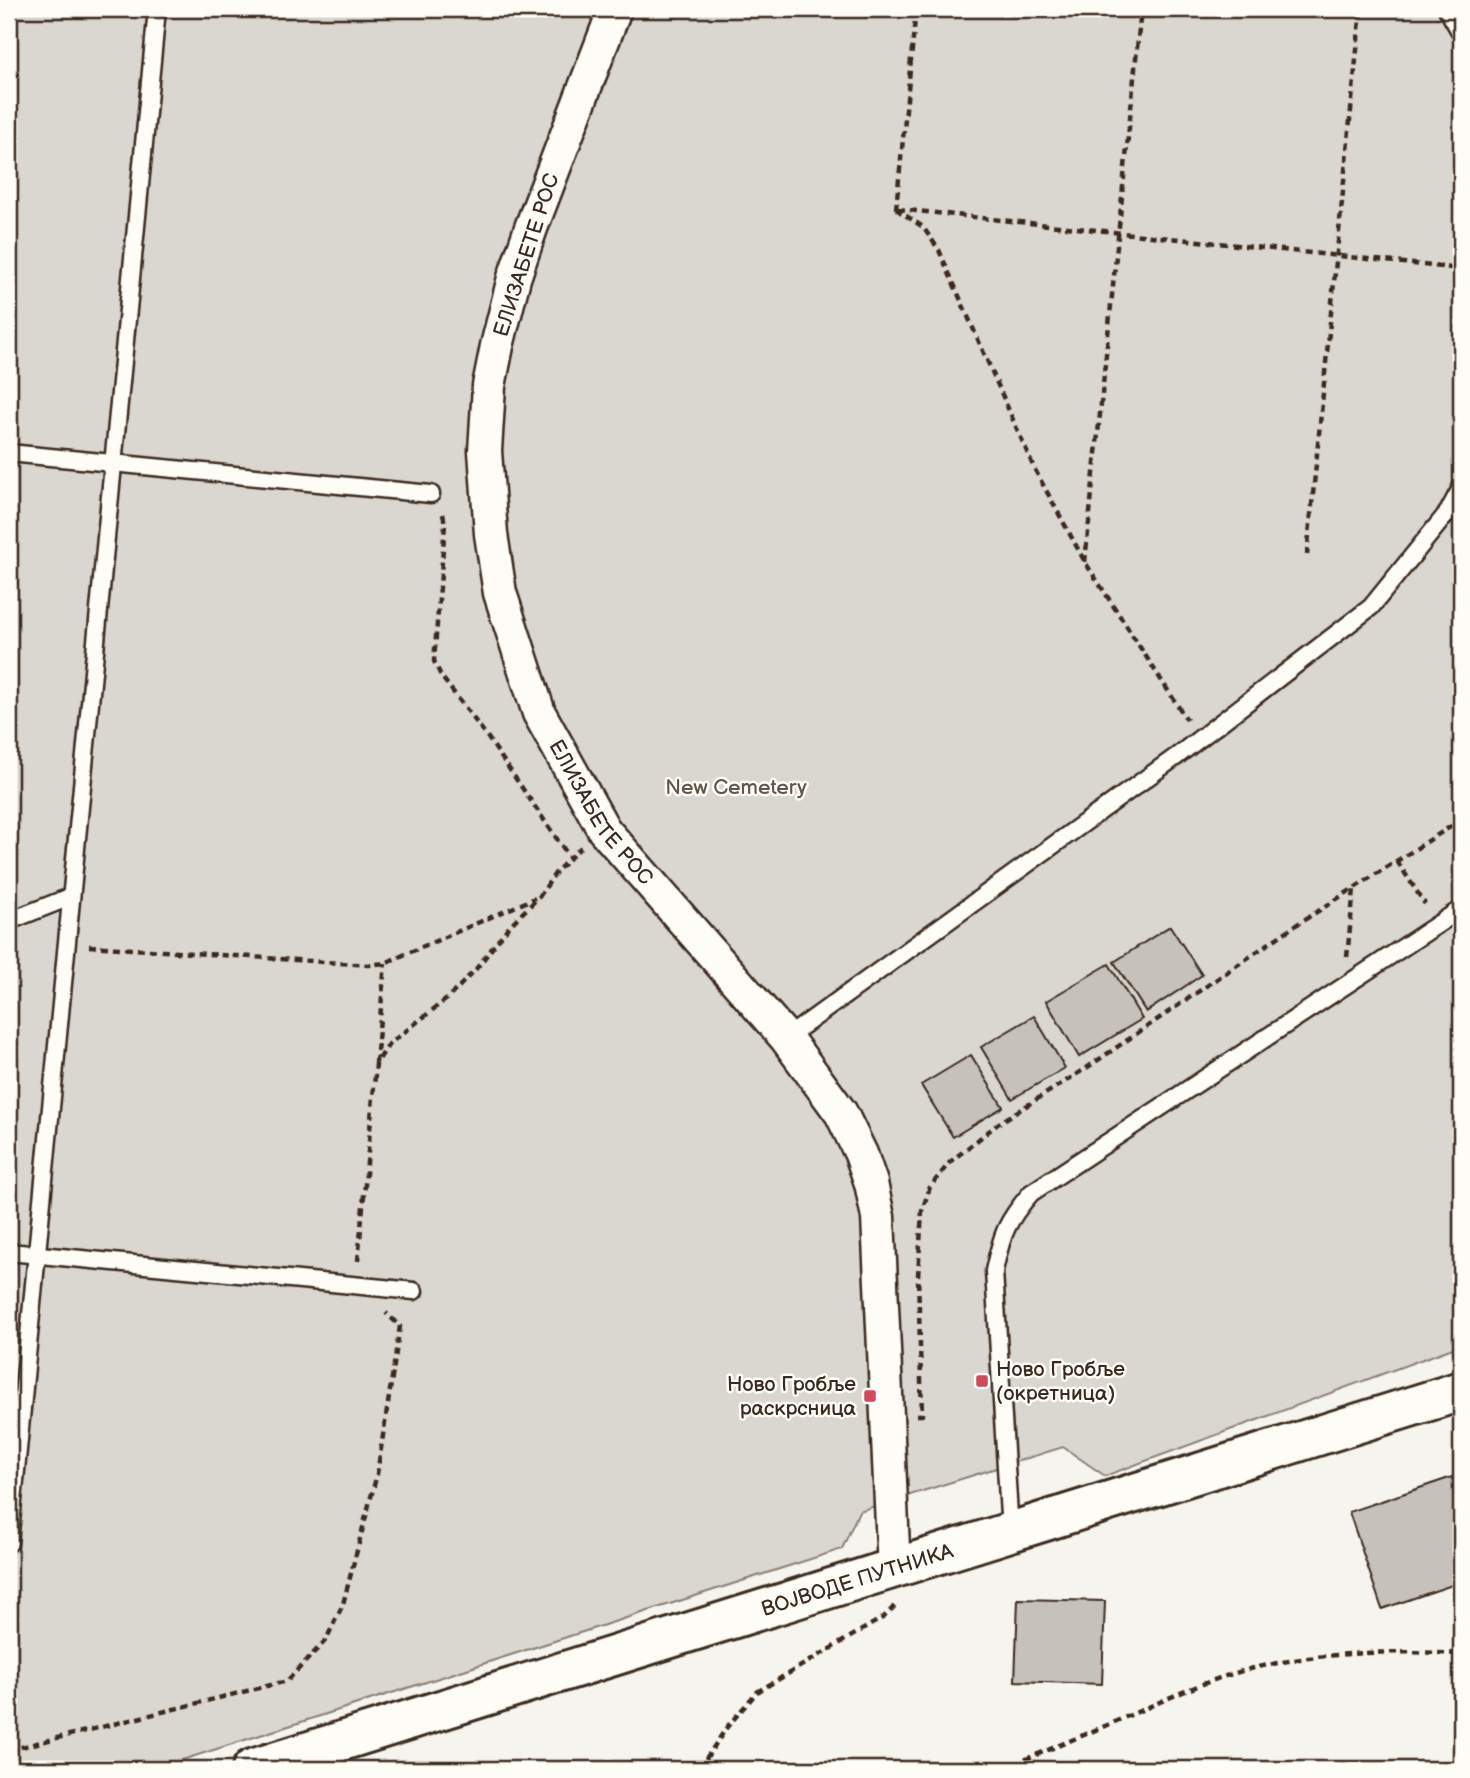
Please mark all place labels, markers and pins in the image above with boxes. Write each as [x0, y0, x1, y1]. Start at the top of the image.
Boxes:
place label: Ново Гробље (окретница) [996, 1357, 1125, 1406]
place label: Ново Гробље раскрсница [727, 1372, 857, 1421]
marker: Ново Гробље (окретница) [974, 1373, 990, 1389]
marker: Ново Гробље раскрсница [862, 1388, 878, 1404]

